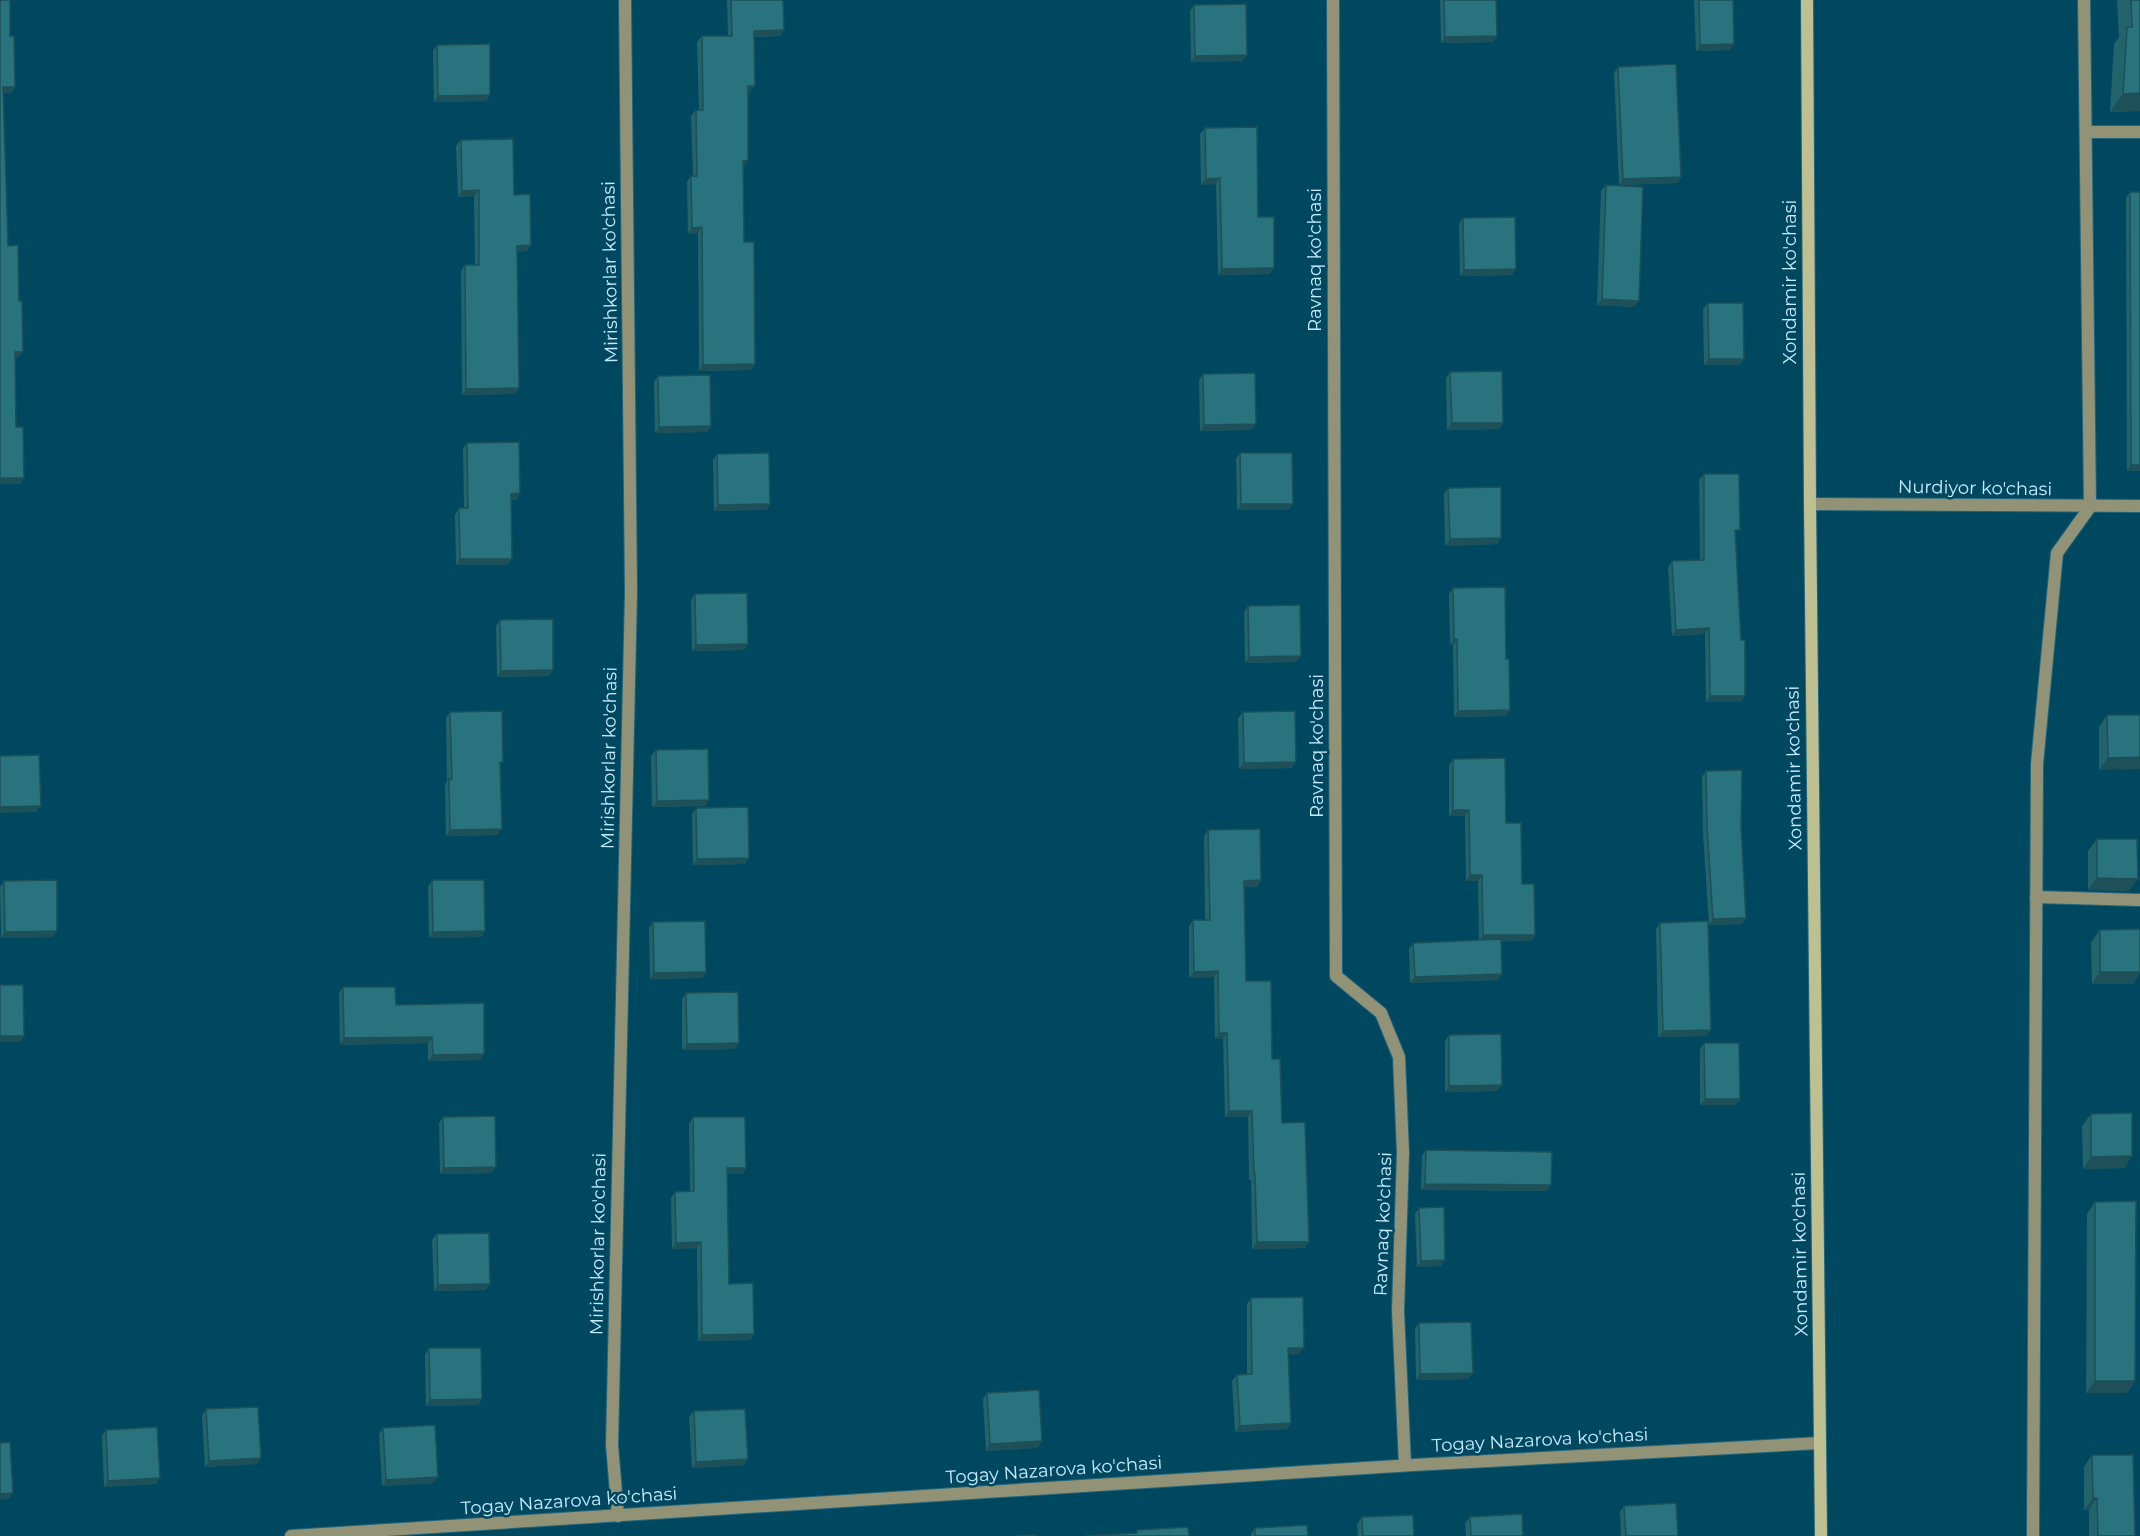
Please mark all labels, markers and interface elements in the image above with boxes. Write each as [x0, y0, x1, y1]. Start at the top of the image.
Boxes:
street label: Mirishkorlar ko'chasi [597, 181, 623, 363]
street label: Ravnaq ko'chasi [1304, 188, 1326, 332]
street label: Xondamir ko'chasi [1779, 200, 1801, 364]
street label: Nurdiyor ko'chasi [1898, 476, 2052, 500]
street label: Mirishkorlar ko'chasi [596, 667, 622, 849]
street label: Ravnaq ko'chasi [1306, 674, 1328, 818]
street label: Xondamir ko'chasi [1782, 686, 1806, 850]
street label: Ravnaq ko'chasi [1369, 1152, 1397, 1296]
street label: Mirishkorlar ko'chasi [585, 1153, 611, 1335]
street label: Xondamir ko'chasi [1788, 1172, 1812, 1336]
street label: Togay Nazarova ko'chasi [1431, 1423, 1649, 1457]
street label: Togay Nazarova ko'chasi [945, 1451, 1163, 1489]
street label: Togay Nazarova ko'chasi [460, 1482, 678, 1520]

